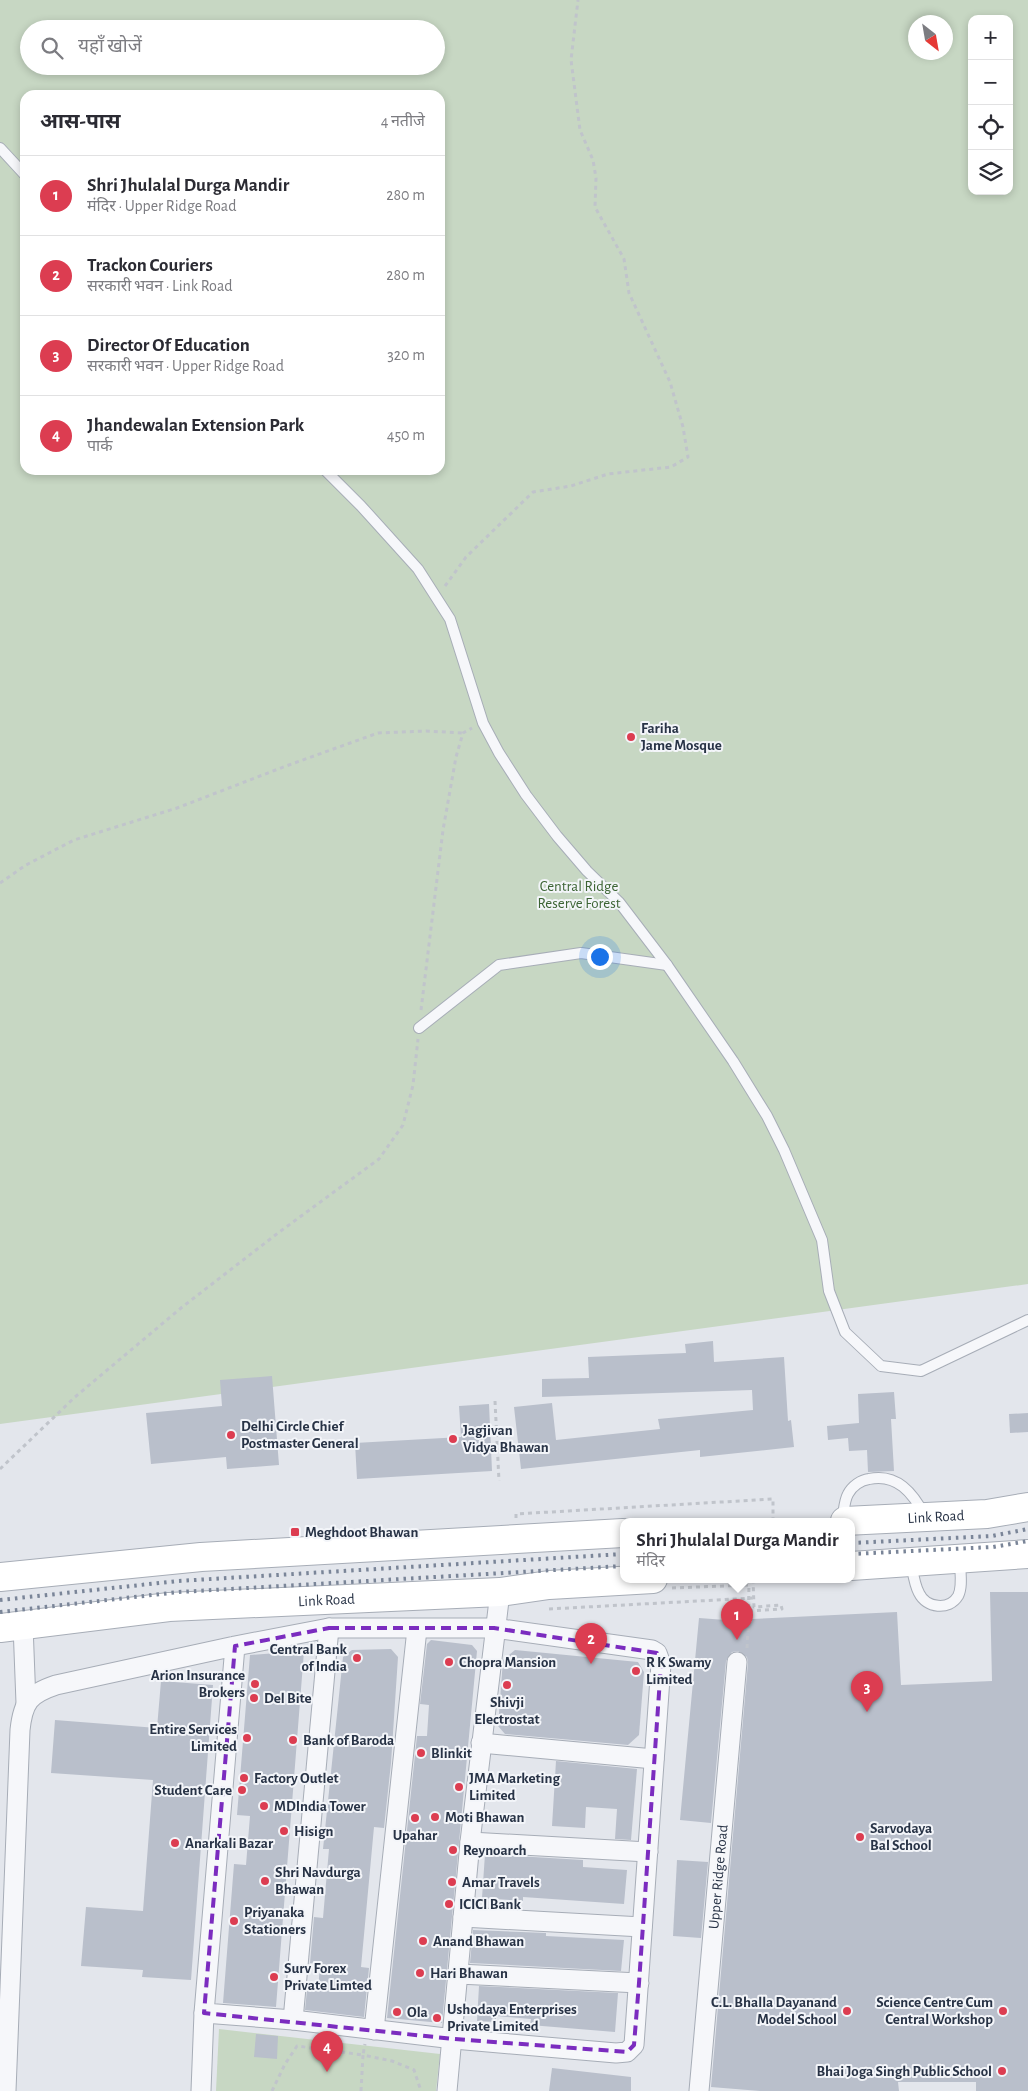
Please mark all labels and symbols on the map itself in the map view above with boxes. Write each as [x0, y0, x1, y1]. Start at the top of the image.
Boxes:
north arrow [908, 15, 953, 60]
place label: Fariha Jame Mosque [641, 721, 722, 753]
marker: Fariha Jame Mosque [625, 731, 637, 743]
park label: Central Ridge Reserve Forest [538, 879, 621, 911]
your location [587, 944, 613, 970]
place label: Delhi Circle Chief Postmaster General [241, 1419, 359, 1451]
place label: Jagjivan Vidya Bhawan [463, 1423, 549, 1455]
marker: Delhi Circle Chief Postmaster General [225, 1429, 237, 1441]
marker: Jagjivan Vidya Bhawan [447, 1433, 459, 1445]
street label: Link Road [907, 1508, 965, 1525]
place label: Meghdoot Bhawan [305, 1525, 418, 1540]
marker: Meghdoot Bhawan [289, 1526, 301, 1538]
street label: Link Road [298, 1591, 355, 1609]
pin: 1 [721, 1599, 753, 1640]
pin: 2 [575, 1623, 607, 1664]
place label: Central Bank of India [270, 1642, 348, 1674]
marker: Central Bank of India [351, 1652, 363, 1664]
place label: Chopra Mansion [459, 1655, 556, 1670]
place label: R K Swamy Limited [646, 1655, 712, 1687]
marker: Chopra Mansion [443, 1656, 455, 1668]
marker: R K Swamy Limited [630, 1665, 642, 1677]
place label: Arion Insurance Brokers [151, 1668, 245, 1700]
pin: 3 [851, 1671, 883, 1712]
marker: Arion Insurance Brokers [249, 1678, 261, 1690]
marker: Shivji Electrostat [501, 1679, 513, 1691]
place label: Del Bite [264, 1691, 312, 1706]
marker: Del Bite [248, 1692, 260, 1704]
place label: Shivji Electrostat [474, 1695, 540, 1727]
place label: Entire Services Limited [149, 1722, 237, 1754]
marker: Entire Services Limited [241, 1732, 253, 1744]
place label: Bank of Baroda [303, 1733, 394, 1748]
marker: Bank of Baroda [287, 1734, 299, 1746]
place label: Blinkit [431, 1746, 472, 1761]
marker: Blinkit [415, 1747, 427, 1759]
place label: Factory Outlet [254, 1771, 339, 1786]
place label: JMA Marketing Limited [469, 1771, 560, 1803]
marker: Factory Outlet [238, 1772, 250, 1784]
marker: JMA Marketing Limited [453, 1781, 465, 1793]
place label: Student Care [154, 1783, 232, 1798]
marker: Student Care [236, 1784, 248, 1796]
place label: MDIndia Tower [274, 1799, 366, 1814]
marker: MDIndia Tower [258, 1800, 270, 1812]
place label: Moti Bhawan [445, 1810, 525, 1825]
marker: Moti Bhawan [429, 1811, 441, 1823]
marker: Upahar [409, 1812, 421, 1824]
place label: Sarvodaya Bal School [870, 1821, 932, 1853]
place label: Hisign [294, 1824, 334, 1839]
street label: Upper Ridge Road [706, 1824, 730, 1930]
marker: Hisign [278, 1825, 290, 1837]
place label: Upahar [393, 1828, 438, 1843]
marker: Sarvodaya Bal School [854, 1831, 866, 1843]
place label: Anarkali Bazar [185, 1836, 274, 1851]
marker: Anarkali Bazar [169, 1837, 181, 1849]
place label: Reynoarch [463, 1843, 527, 1858]
marker: Reynoarch [447, 1844, 459, 1856]
place label: Shri Navdurga Bhawan [275, 1865, 361, 1897]
marker: Shri Navdurga Bhawan [259, 1875, 271, 1887]
place label: Amar Travels [462, 1875, 540, 1890]
marker: Amar Travels [446, 1876, 458, 1888]
place label: ICICI Bank [459, 1897, 522, 1912]
marker: ICICI Bank [443, 1898, 455, 1910]
place label: Priyanaka Stationers [244, 1905, 306, 1937]
marker: Priyanaka Stationers [228, 1915, 240, 1927]
place label: Anand Bhawan [433, 1934, 524, 1949]
marker: Anand Bhawan [417, 1935, 429, 1947]
place label: Surv Forex Private Limted [284, 1961, 372, 1993]
place label: Hari Bhawan [430, 1966, 508, 1981]
marker: Hari Bhawan [414, 1967, 426, 1979]
marker: Surv Forex Private Limted [268, 1971, 280, 1983]
place label: C.L. Bhalla Dayanand Model School [711, 1995, 837, 2027]
place label: Science Centre Cum Central Workshop [876, 1995, 993, 2027]
place label: Ushodaya Enterprises Private Limited [447, 2002, 577, 2034]
place label: Ola [407, 2005, 428, 2020]
marker: C.L. Bhalla Dayanand Model School [841, 2005, 853, 2017]
marker: Science Centre Cum Central Workshop [997, 2005, 1009, 2017]
marker: Ola [391, 2006, 403, 2018]
marker: Ushodaya Enterprises Private Limited [431, 2012, 443, 2024]
pin: 4 [311, 2031, 343, 2072]
place label: Bhai Joga Singh Public School [816, 2064, 992, 2079]
marker: Bhai Joga Singh Public School [996, 2065, 1008, 2077]

